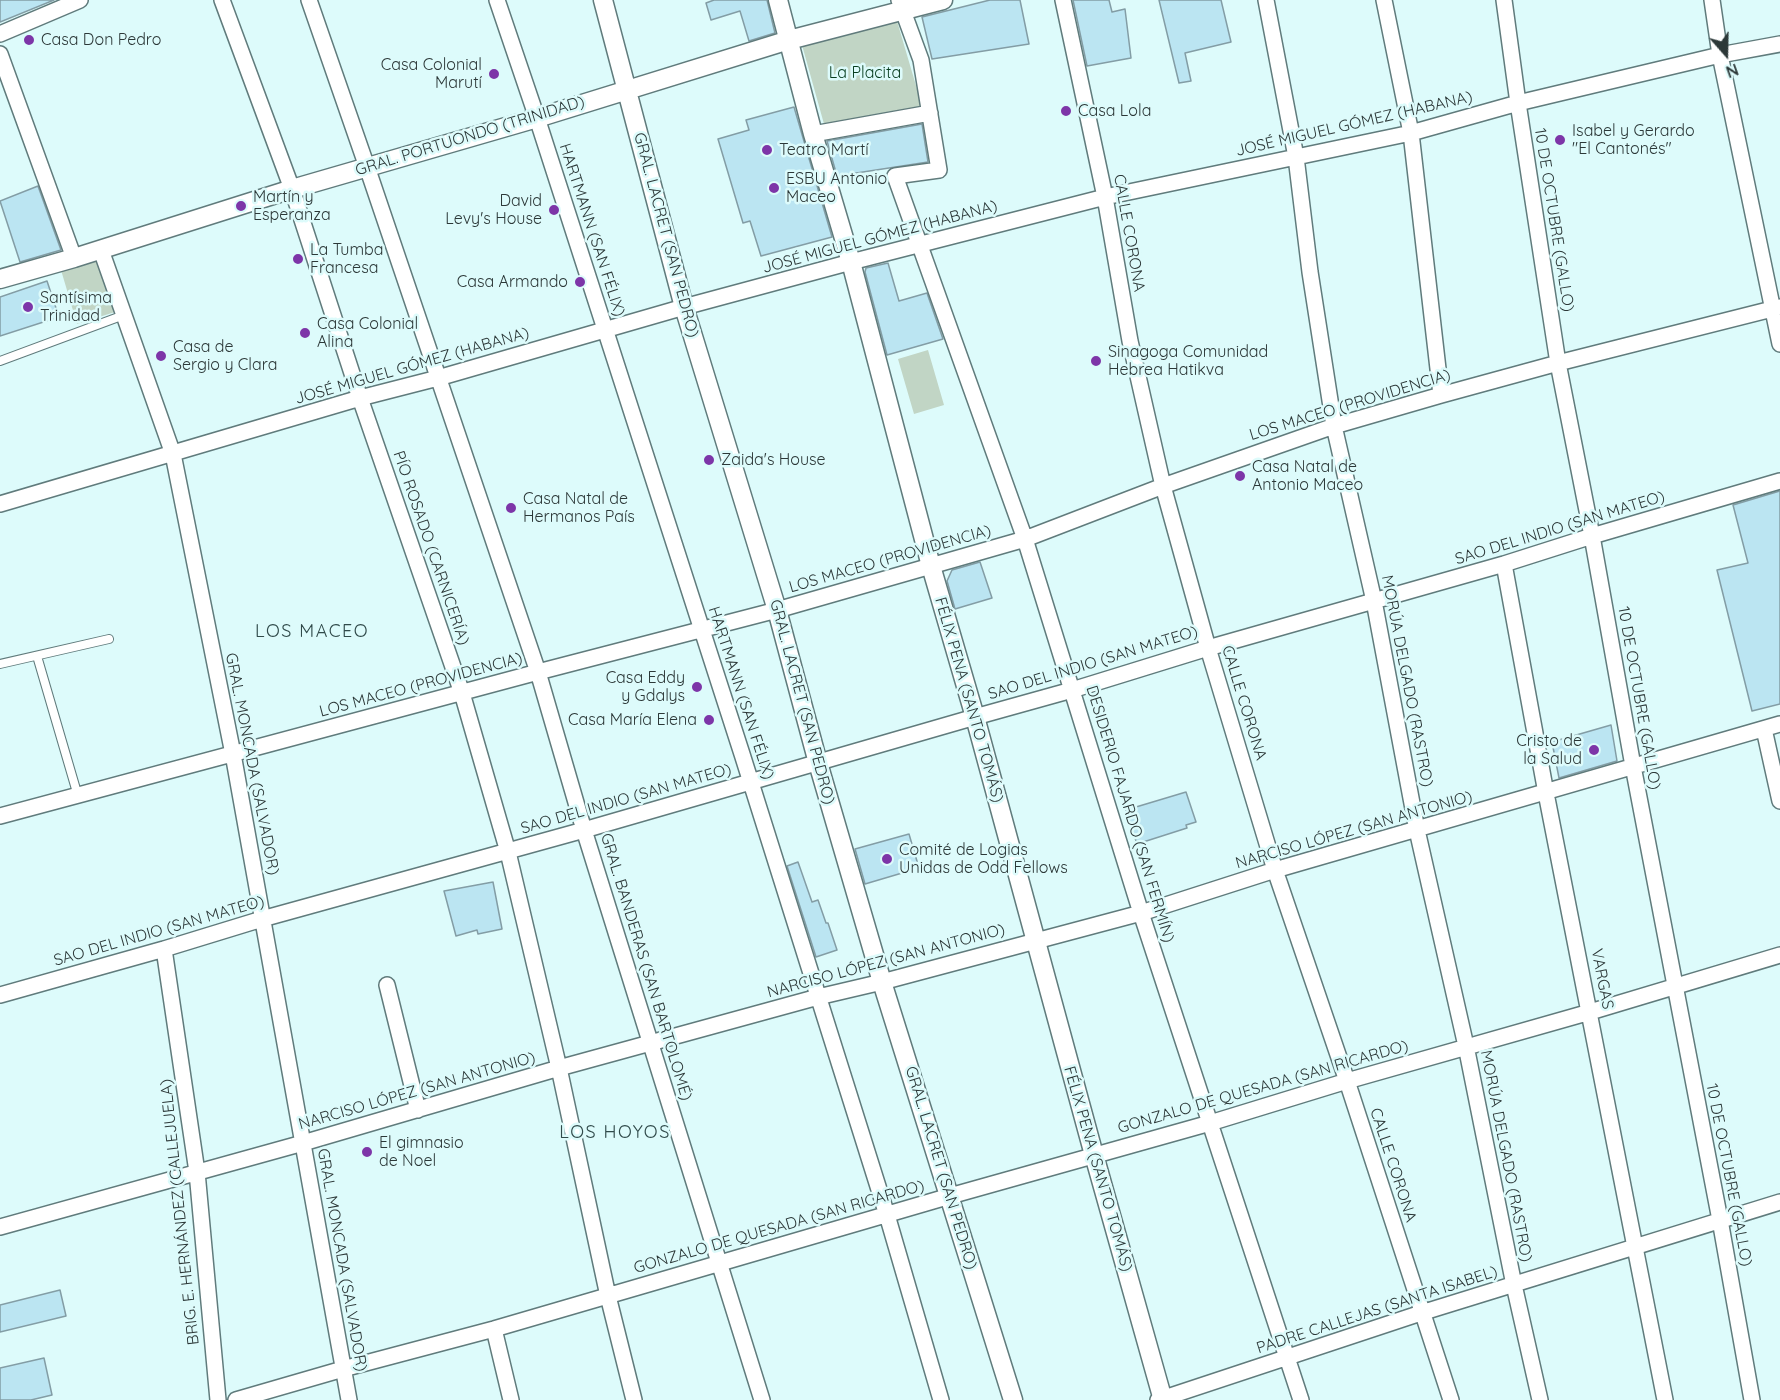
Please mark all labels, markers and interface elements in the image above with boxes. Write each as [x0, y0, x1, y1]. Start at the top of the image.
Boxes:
north arrow [1696, 24, 1756, 84]
place label: Casa Don Pedro [41, 30, 161, 50]
marker: Casa Don Pedro [22, 33, 36, 47]
place label: Casa Colonial Marutí [381, 55, 482, 93]
text: N [1723, 60, 1741, 82]
park label: La Placita [829, 63, 901, 83]
marker: Casa Colonial Marutí [487, 67, 501, 81]
street label: JOSÉ MIGUEL GÓMEZ (HABANA) [1234, 87, 1474, 161]
street label: GRAL. PORTUONDO (TRINIDAD) [353, 92, 587, 180]
place label: Casa Lola [1078, 101, 1151, 121]
marker: Casa Lola [1059, 104, 1073, 118]
place label: Isabel y Gerardo "El Cantonés" [1572, 121, 1695, 159]
street label: 10 DE OCTUBRE (GALLO) [1530, 127, 1578, 313]
street label: GRAL. LACRET (SAN PEDRO) [629, 130, 703, 340]
marker: Isabel y Gerardo "El Cantonés" [1553, 133, 1567, 147]
place label: Teatro Martí [779, 140, 869, 160]
street label: HARTMANN (SAN FÉLIX) [555, 141, 629, 319]
marker: Teatro Martí [760, 143, 774, 157]
place label: ESBU Antonio Maceo [786, 169, 887, 207]
street label: CALLE CORONA [1109, 173, 1149, 293]
marker: ESBU Antonio Maceo [767, 181, 781, 195]
place label: Martín y Esperanza [253, 187, 331, 225]
place label: David Levy's House [445, 191, 542, 229]
street label: JOSÉ MIGUEL GÓMEZ (HABANA) [760, 196, 1000, 278]
marker: Martín y Esperanza [234, 199, 248, 213]
marker: David Levy's House [547, 203, 561, 217]
place label: La Tumba Francesa [310, 240, 383, 278]
marker: La Tumba Francesa [291, 252, 305, 266]
place label: Casa Armando [457, 272, 568, 292]
marker: Casa Armando [573, 275, 587, 289]
place label: Santísima Trinidad [40, 288, 112, 326]
marker: Santísima Trinidad [21, 300, 35, 314]
place label: Casa Colonial Alina [317, 314, 418, 352]
street label: JOSÉ MIGUEL GÓMEZ (HABANA) [293, 323, 531, 409]
marker: Casa Colonial Alina [298, 326, 312, 340]
place label: Casa de Sergio y Clara [173, 337, 277, 375]
place label: Sinagoga Comunidad Hebrea Hatikva [1108, 342, 1268, 380]
marker: Casa de Sergio y Clara [154, 349, 168, 363]
marker: Sinagoga Comunidad Hebrea Hatikva [1089, 354, 1103, 368]
street label: LOS MACEO (PROVIDENCIA) [1247, 365, 1453, 445]
street label: PÍO ROSADO (CARNICERÍA) [389, 448, 473, 648]
place label: Zaida's House [721, 450, 826, 470]
marker: Zaida's House [702, 453, 716, 467]
place label: Casa Natal de Antonio Maceo [1252, 457, 1363, 495]
marker: Casa Natal de Antonio Maceo [1233, 469, 1247, 483]
street label: SAO DEL INDIO (SAN MATEO) [1453, 487, 1667, 569]
place label: Casa Natal de Hermanos País [523, 489, 635, 527]
marker: Casa Natal de Hermanos País [504, 501, 518, 515]
street label: LOS MACEO (PROVIDENCIA) [787, 521, 993, 597]
street label: MORÚA DELGADO (RASTRO) [1377, 574, 1437, 788]
street label: FÉLIX PENA (SANTO TOMÁS) [930, 595, 1008, 805]
street label: GRAL. LACRET (SAN PEDRO) [765, 597, 839, 807]
street label: HARTMANN (SAN FÉLIX) [704, 604, 778, 782]
street label: 10 DE OCTUBRE (GALLO) [1613, 605, 1665, 791]
district label: LOS MACEO [255, 621, 369, 643]
street label: SAO DEL INDIO (SAN MATEO) [986, 622, 1200, 704]
street label: CALLE CORONA [1217, 643, 1271, 763]
street label: LOS MACEO (PROVIDENCIA) [317, 649, 525, 721]
street label: GRAL. MONCADA (SALVADOR) [221, 651, 283, 877]
place label: Casa Eddy y Gdalys [606, 668, 685, 706]
marker: Casa Eddy y Gdalys [690, 680, 704, 694]
street label: DESIDERIO FAJARDO (SAN FERMÍN) [1082, 683, 1178, 945]
place label: Casa María Elena [568, 710, 697, 730]
marker: Casa María Elena [702, 713, 716, 727]
place label: Cristo de la Salud [1516, 731, 1582, 769]
marker: Cristo de la Salud [1587, 743, 1601, 757]
street label: SAO DEL INDIO (SAN MATEO) [518, 760, 734, 838]
street label: NARCISO LÓPEZ (SAN ANTONIO) [1233, 787, 1475, 873]
street label: GRAL. BANDERAS (SAN BARTOLOMÉ) [596, 831, 696, 1103]
place label: Comité de Logias Unidas de Odd Fellows [899, 840, 1068, 878]
marker: Comité de Logias Unidas de Odd Fellows [880, 852, 894, 866]
street label: SAO DEL INDIO (SAN MATEO) [51, 892, 267, 970]
street label: NARCISO LÓPEZ (SAN ANTONIO) [765, 920, 1007, 1002]
street label: VARGAS [1587, 947, 1617, 1011]
street label: GONZALO DE QUESADA (SAN RICARDO) [1116, 1036, 1410, 1138]
street label: NARCISO LÓPEZ (SAN ANTONIO) [296, 1048, 538, 1134]
street label: MORÚA DELGADO (RASTRO) [1476, 1049, 1536, 1263]
street label: GRAL. LACRET (SAN PEDRO) [901, 1064, 981, 1272]
street label: FÉLIX PENA (SANTO TOMÁS) [1059, 1064, 1137, 1274]
street label: BRIG. E. HERNÁNDEZ (CALLEJUELA) [156, 1078, 204, 1346]
street label: 10 DE OCTUBRE (GALLO) [1702, 1082, 1756, 1268]
street label: CALLE CORONA [1366, 1106, 1420, 1224]
district label: LOS HOYOS [559, 1122, 671, 1144]
place label: El gimnasio de Noel [379, 1133, 464, 1171]
marker: El gimnasio de Noel [360, 1145, 374, 1159]
street label: GRAL. MONCADA (SALVADOR) [313, 1147, 371, 1373]
street label: GONZALO DE QUESADA (SAN RICARDO) [632, 1176, 926, 1278]
street label: PADRE CALLEJAS (SANTA ISABEL) [1254, 1262, 1500, 1358]

